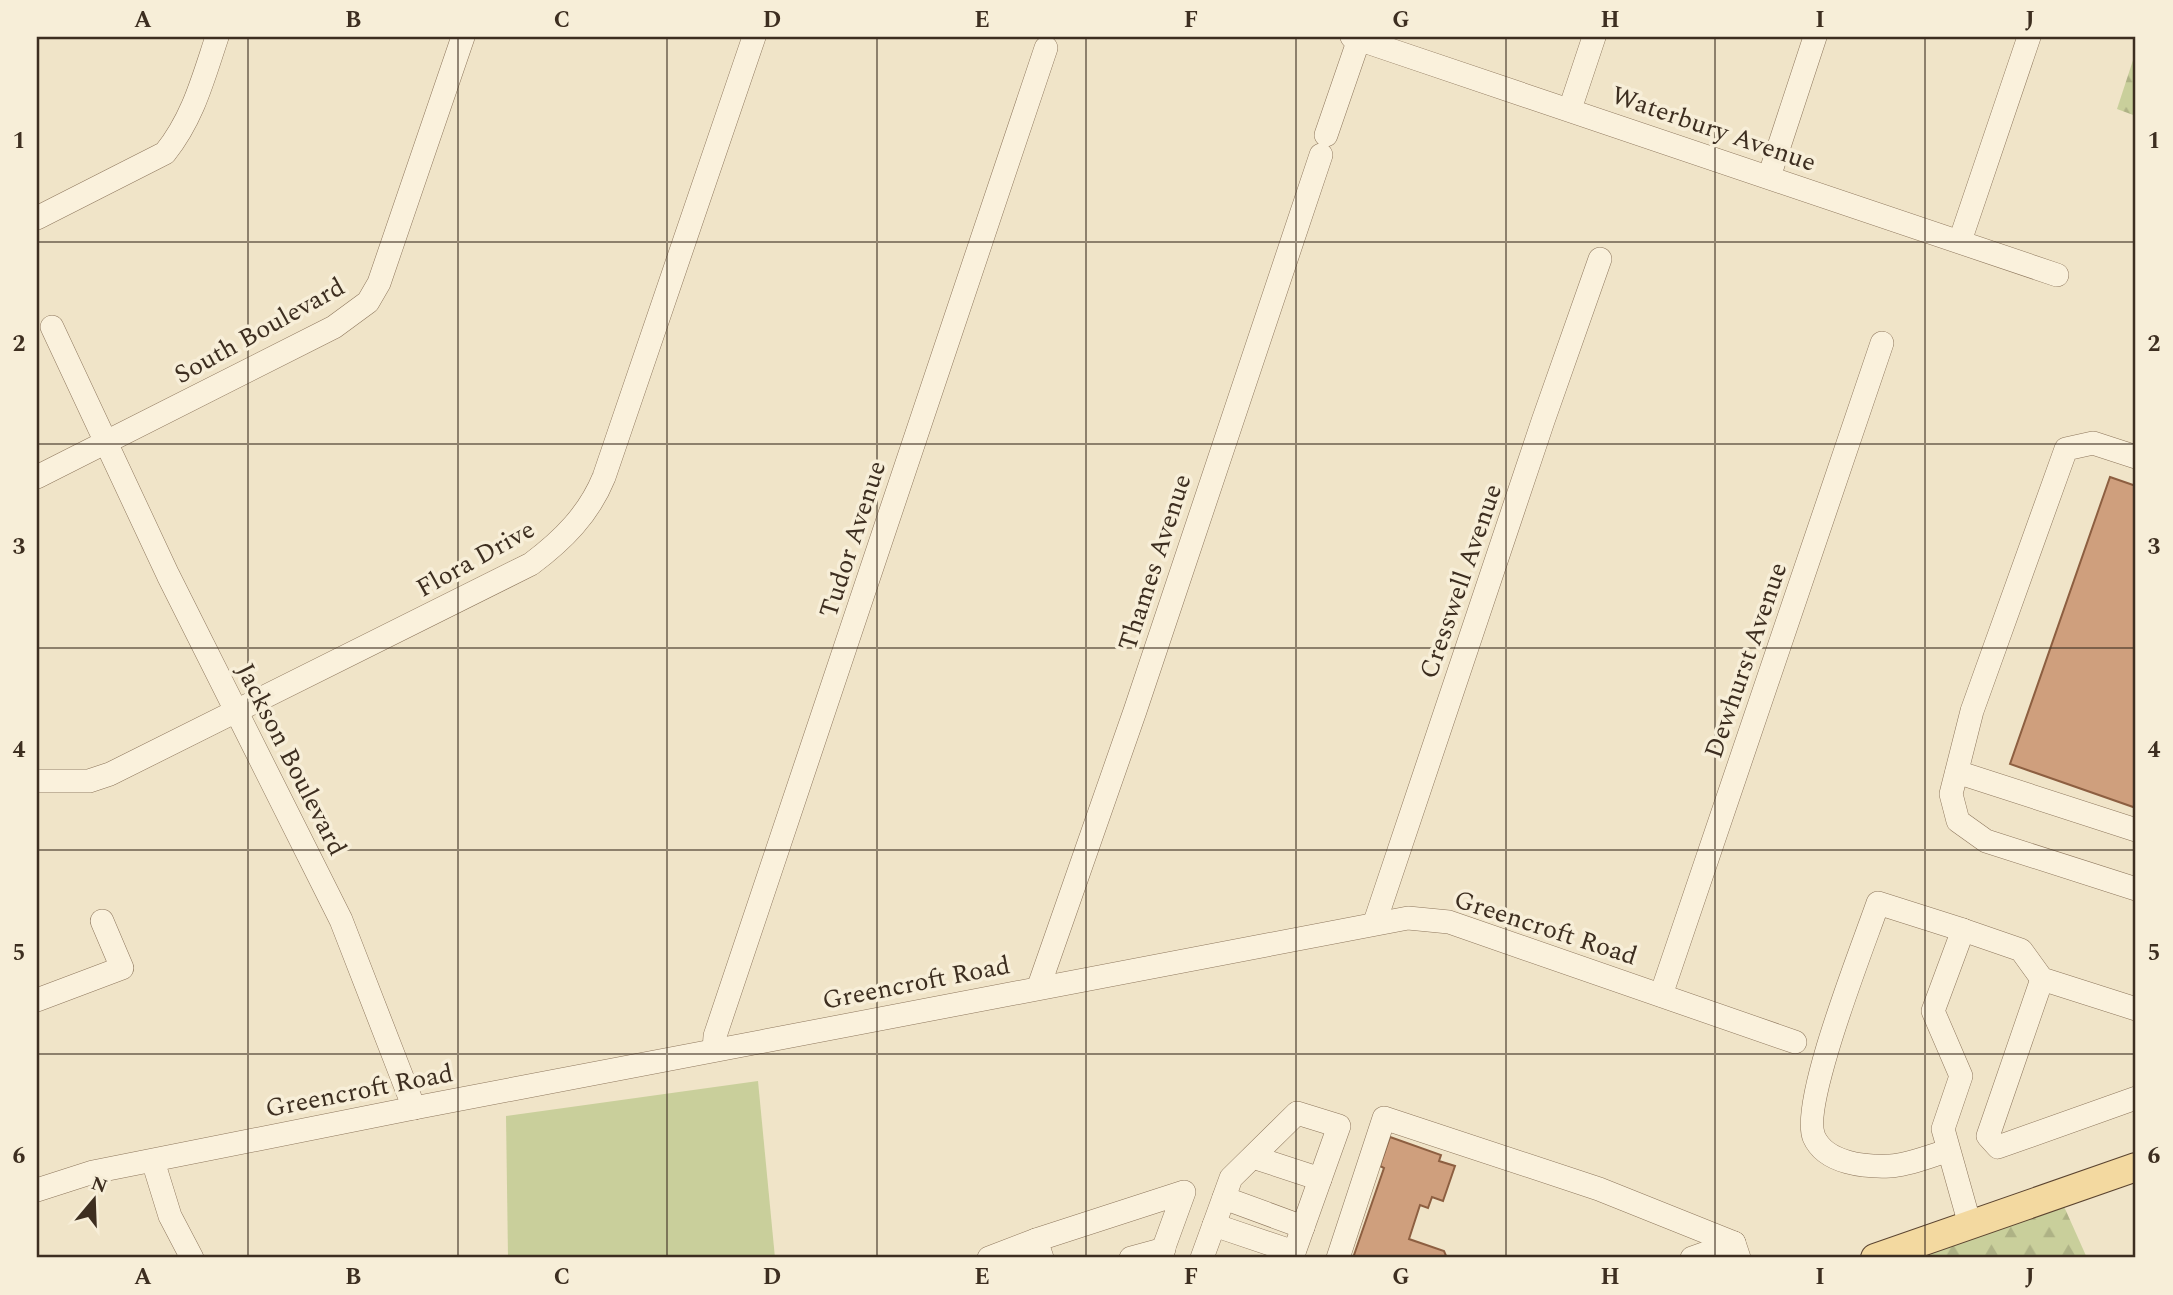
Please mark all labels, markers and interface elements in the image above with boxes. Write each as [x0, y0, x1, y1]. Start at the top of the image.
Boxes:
text: A [134, 3, 152, 38]
text: B [345, 3, 361, 38]
text: C [554, 3, 570, 38]
text: D [763, 3, 781, 38]
text: E [974, 3, 990, 38]
text: F [1184, 3, 1198, 38]
text: G [1392, 3, 1410, 38]
text: H [1600, 3, 1620, 38]
text: I [1815, 3, 1825, 38]
text: J [2025, 3, 2035, 38]
street label: Waterbury Avenue [1606, 75, 1821, 183]
text: 1 [13, 124, 25, 159]
text: 1 [2148, 124, 2160, 159]
street label: South Boulevard [167, 267, 352, 394]
text: 2 [13, 327, 26, 362]
text: 2 [2148, 327, 2161, 362]
street label: Tudor Avenue [809, 456, 897, 623]
street label: Thames Avenue [1108, 469, 1202, 656]
street label: Cresswell Avenue [1409, 478, 1513, 684]
street label: Flora Drive [409, 510, 542, 608]
text: 3 [13, 530, 26, 565]
text: 3 [2148, 530, 2161, 565]
street label: Dewhurst Avenue [1694, 557, 1798, 764]
street label: Jackson Boulevard [225, 656, 357, 863]
text: 4 [13, 733, 26, 768]
text: 4 [2148, 733, 2161, 768]
street label: Greencroft Road [1449, 879, 1643, 976]
text: 5 [13, 936, 25, 971]
text: 5 [2148, 936, 2160, 971]
street label: Greencroft Road [819, 945, 1014, 1021]
street label: Greencroft Road [262, 1053, 457, 1129]
text: 6 [13, 1139, 26, 1174]
text: 6 [2148, 1139, 2161, 1174]
north arrow [60, 1166, 130, 1236]
text: N [87, 1169, 111, 1202]
text: A [134, 1260, 152, 1295]
text: B [345, 1260, 361, 1295]
text: C [554, 1260, 570, 1295]
text: D [763, 1260, 781, 1295]
text: E [974, 1260, 990, 1295]
text: F [1184, 1260, 1198, 1295]
text: G [1392, 1260, 1410, 1295]
text: H [1600, 1260, 1620, 1295]
text: I [1815, 1260, 1825, 1295]
text: J [2025, 1260, 2035, 1295]

